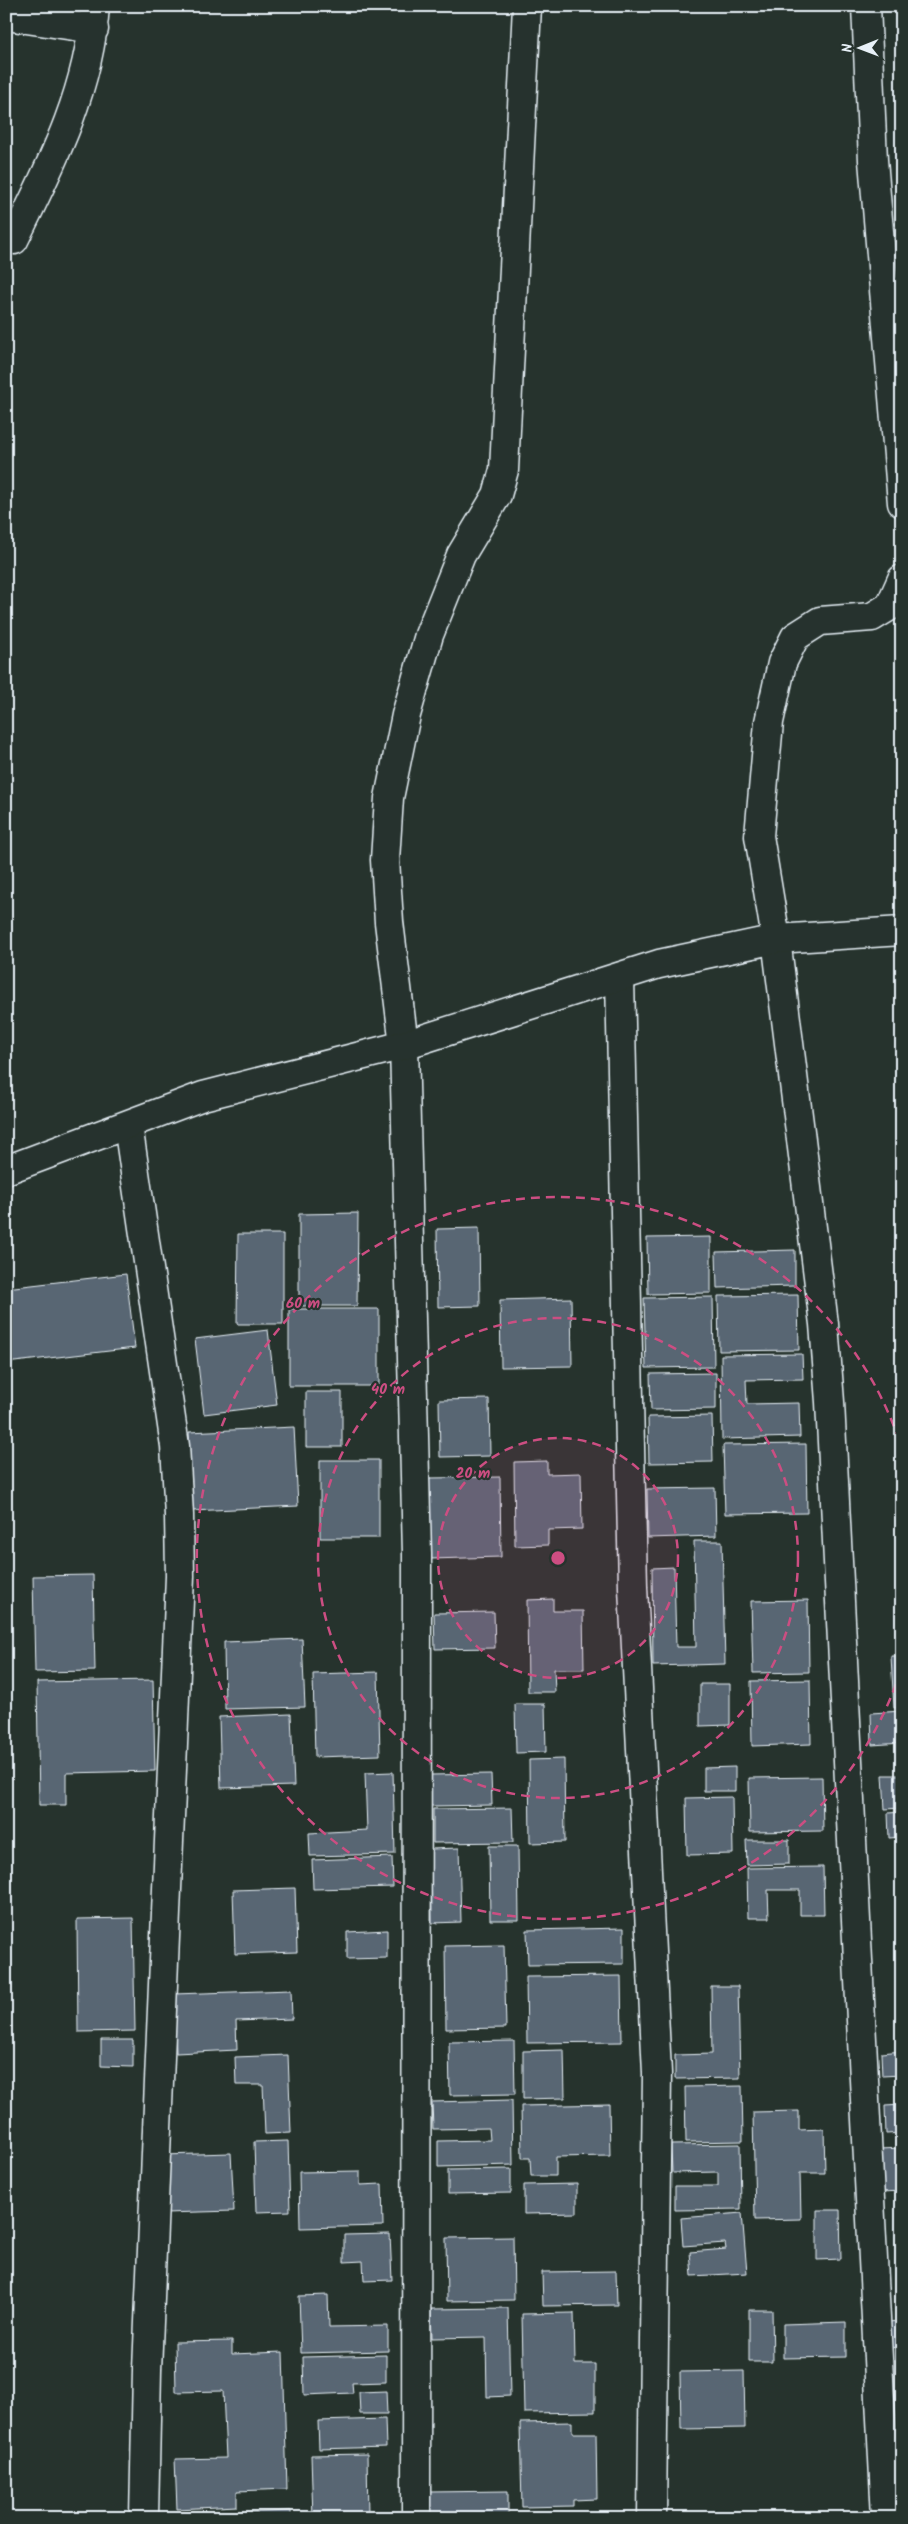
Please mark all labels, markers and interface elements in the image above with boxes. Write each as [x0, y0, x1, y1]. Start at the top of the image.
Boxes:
north arrow [836, 22, 886, 72]
text: N [837, 43, 859, 53]
text: 60 m [286, 1292, 320, 1316]
text: 40 m [371, 1378, 405, 1402]
text: 20 m [456, 1462, 490, 1486]
centre of rings [549, 1549, 567, 1567]

